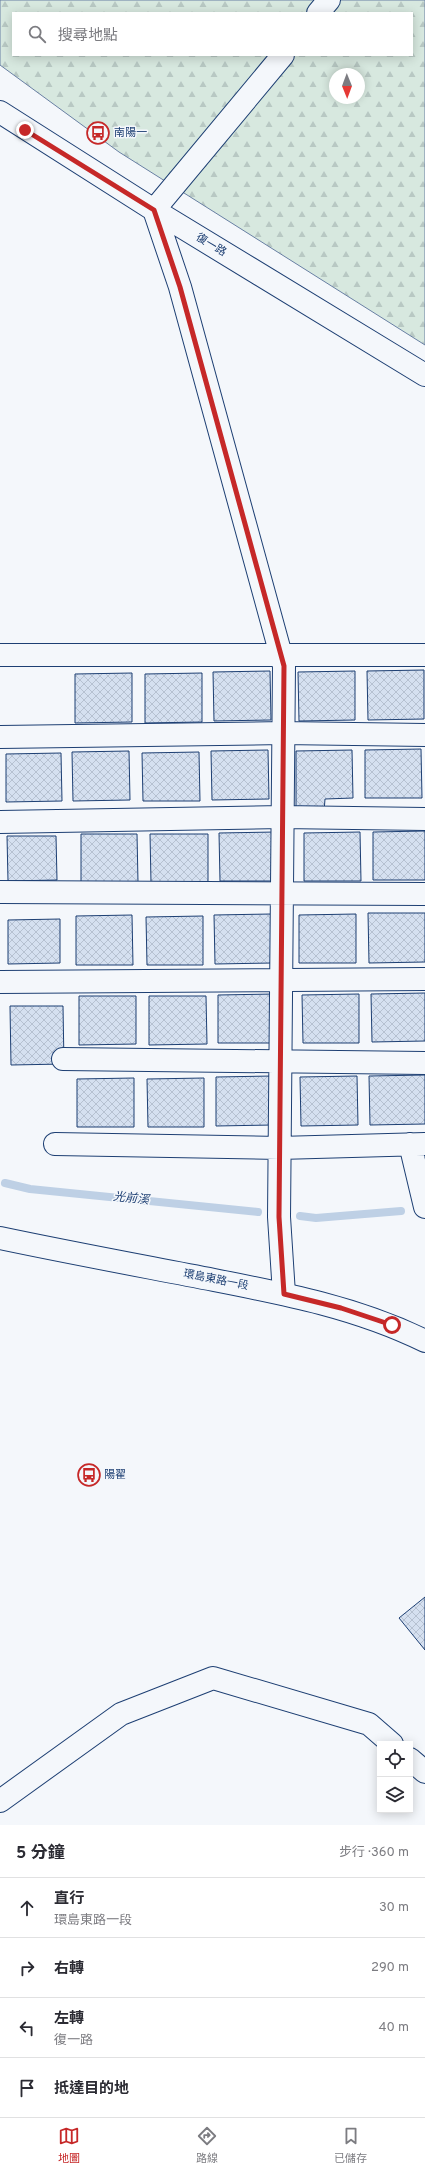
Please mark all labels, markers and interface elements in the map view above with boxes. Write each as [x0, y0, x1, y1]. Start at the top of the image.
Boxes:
search box [12, 12, 413, 56]
icon: search [26, 23, 48, 45]
text: 搜尋地點 [58, 27, 118, 46]
north arrow [329, 68, 365, 104]
bus stop icon: 南陽一 [85, 120, 111, 146]
route end [16, 121, 34, 139]
place label: 南陽一 [114, 126, 147, 140]
street label: 復一路 [193, 231, 229, 259]
water label: 光前溪 [112, 1189, 152, 1209]
street label: 環島東路一段 [182, 1267, 250, 1293]
route start [383, 1316, 401, 1334]
bus stop icon: 陽翟 [76, 1462, 102, 1488]
place label: 陽翟 [104, 1468, 126, 1482]
map controls [377, 1741, 413, 1813]
button: locate [377, 1741, 413, 1777]
button: layers [377, 1777, 413, 1813]
text: 5 分鐘 [16, 1843, 65, 1865]
text: 步行 · 360 m [339, 1845, 409, 1861]
text: 直行 [54, 1890, 84, 1909]
icon: ahead [16, 1897, 38, 1919]
text: 30 m [379, 1900, 409, 1916]
text: 環島東路一段 [54, 1913, 132, 1929]
icon: right [16, 1957, 38, 1979]
text: 右轉 [54, 1960, 84, 1979]
text: 290 m [371, 1960, 409, 1976]
text: 左轉 [54, 2010, 84, 2029]
icon: left [16, 2017, 38, 2039]
text: 40 m [379, 2020, 409, 2036]
text: 復一路 [54, 2033, 93, 2049]
icon: arrive [16, 2077, 38, 2099]
text: 抵達目的地 [54, 2080, 129, 2099]
tab: 地圖 [58, 2125, 80, 2166]
tab: 路線 [196, 2125, 218, 2166]
tab: 已儲存 [334, 2125, 367, 2166]

